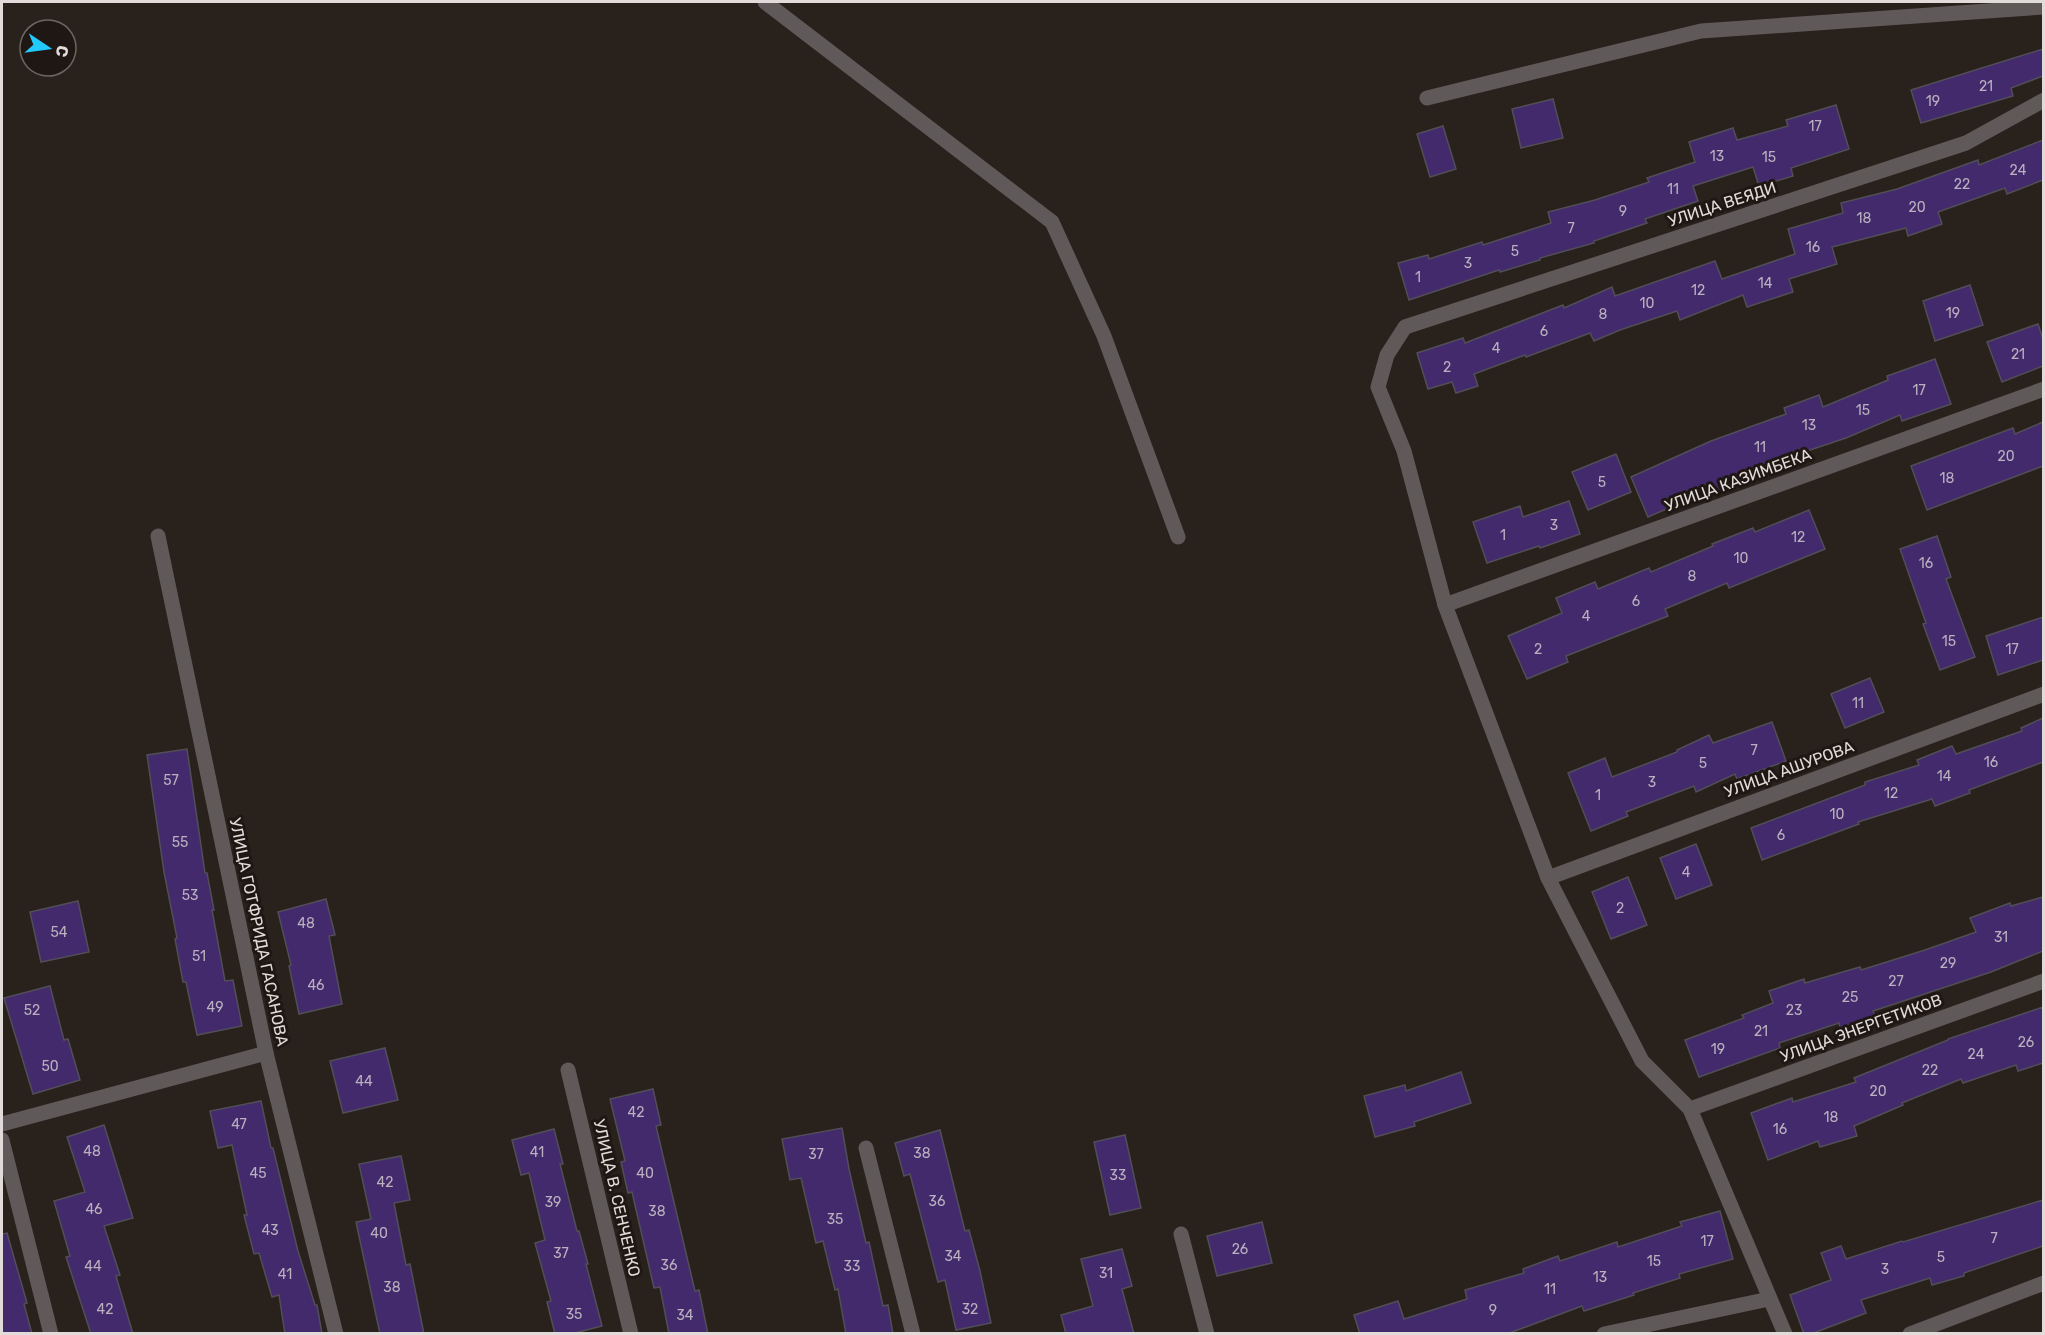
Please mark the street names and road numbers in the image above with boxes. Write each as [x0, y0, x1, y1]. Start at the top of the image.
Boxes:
street label: УЛИЦА ВЕЯДИ [1666, 178, 1778, 230]
street label: УЛИЦА КАЗИМБЕКА [1662, 445, 1814, 515]
street label: УЛИЦА АШУРОВА [1722, 737, 1857, 801]
street label: УЛИЦА ГОТФРИДА ГАСАНОВА [226, 816, 293, 1048]
street label: УЛИЦА ЭНЕРГЕТИКОВ [1778, 990, 1944, 1066]
street label: УЛИЦА В. СЕНЧЕНКО [590, 1117, 644, 1279]

